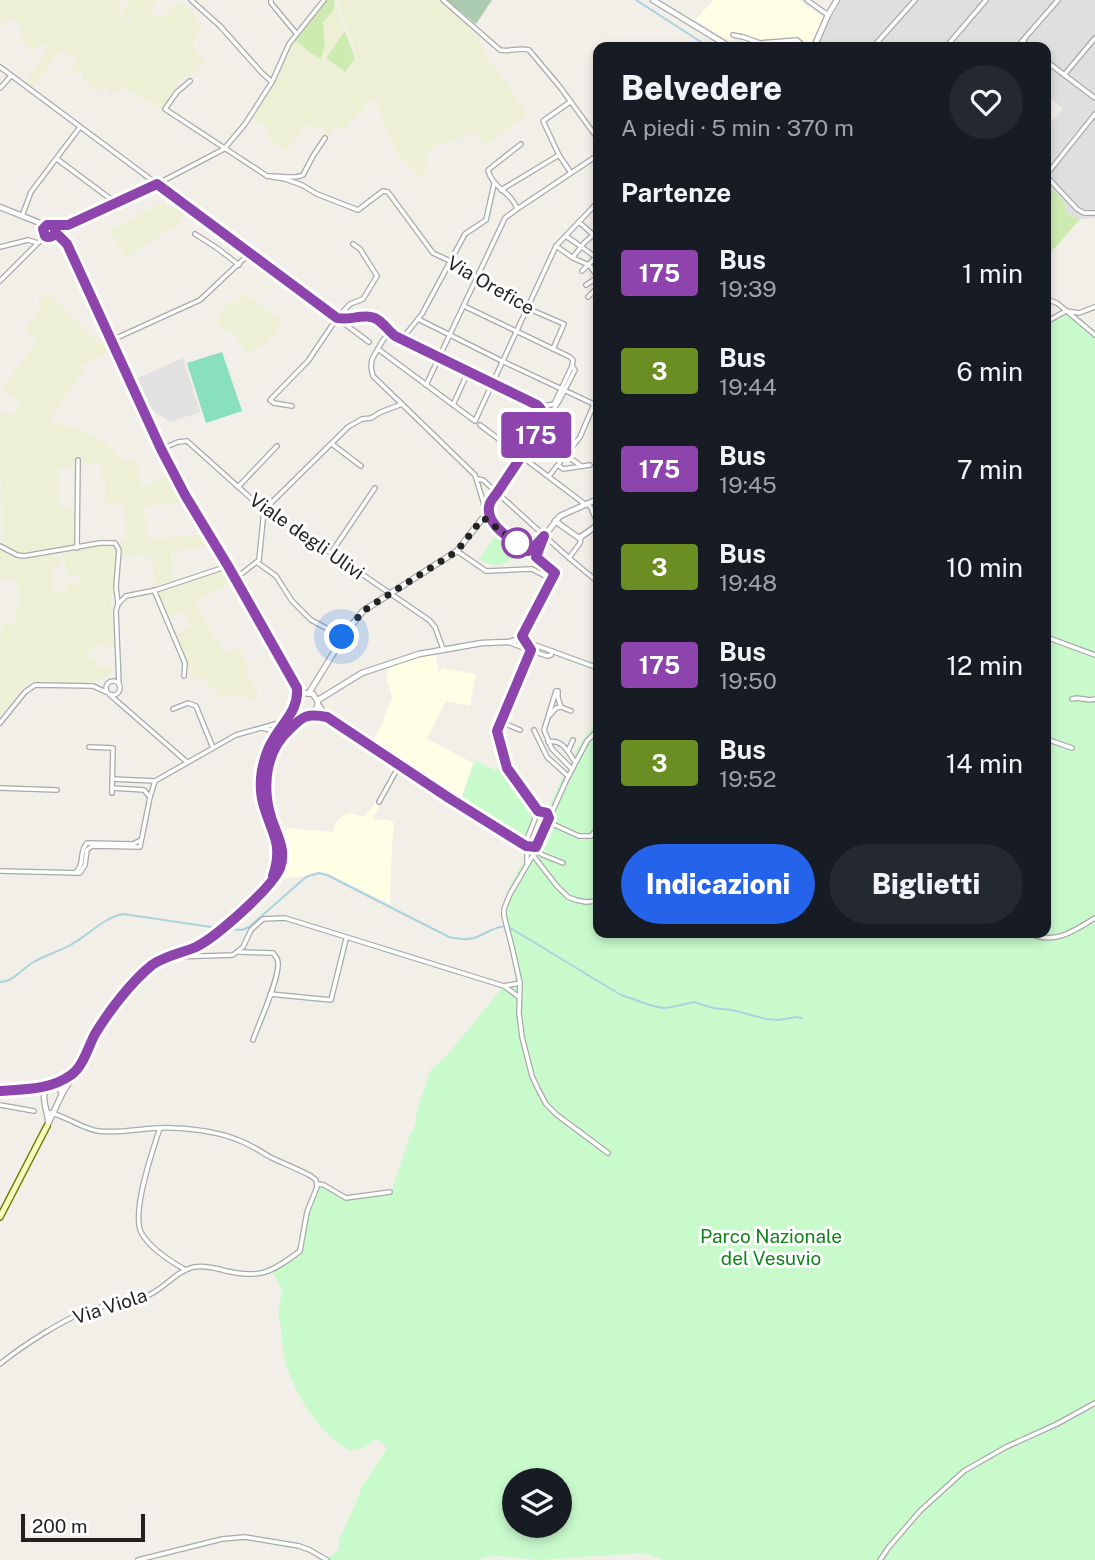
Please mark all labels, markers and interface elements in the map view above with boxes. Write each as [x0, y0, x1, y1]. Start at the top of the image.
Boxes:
button: heart [949, 65, 1023, 139]
text: Belvedere [621, 69, 782, 107]
text: A piedi · 5 min · 370 m [621, 114, 854, 141]
text: Partenze [621, 177, 731, 208]
text: Bus [719, 244, 766, 275]
street label: Via Orefice [443, 251, 539, 319]
text: 1 min [962, 258, 1023, 289]
text: 175 [639, 259, 680, 287]
text: 19:39 [719, 275, 777, 302]
text: Bus [719, 342, 766, 373]
text: 6 min [956, 356, 1023, 387]
text: 3 [652, 357, 667, 385]
text: 19:44 [719, 373, 777, 400]
line badge: 175 [496, 412, 576, 458]
text: 175 [515, 421, 557, 449]
text: Bus [719, 440, 766, 471]
text: 7 min [957, 454, 1023, 485]
text: 175 [639, 455, 680, 483]
text: 19:45 [719, 471, 777, 498]
street label: Viale degli Ulivi [245, 488, 369, 584]
unlabelled marker [502, 528, 532, 558]
text: Bus [719, 538, 766, 569]
text: 10 min [946, 552, 1023, 583]
text: 3 [652, 553, 667, 581]
text: 19:48 [719, 569, 777, 596]
your location [324, 619, 359, 654]
text: Bus [719, 636, 766, 667]
text: 12 min [947, 650, 1023, 681]
text: 175 [639, 651, 680, 679]
text: 19:50 [719, 667, 777, 694]
text: Bus [719, 734, 766, 765]
text: 14 min [946, 748, 1023, 779]
text: 3 [652, 749, 667, 777]
text: 19:52 [719, 765, 776, 792]
button: Indicazioni [621, 844, 815, 924]
button: Biglietti [829, 844, 1023, 924]
park label: Parco Nazionale del Vesuvio [700, 1225, 842, 1269]
street label: Via Viola [70, 1284, 150, 1328]
map controls [502, 1468, 572, 1538]
button: layers [502, 1468, 572, 1538]
scale bar [21, 1511, 145, 1543]
text: 200 m [32, 1515, 88, 1537]

